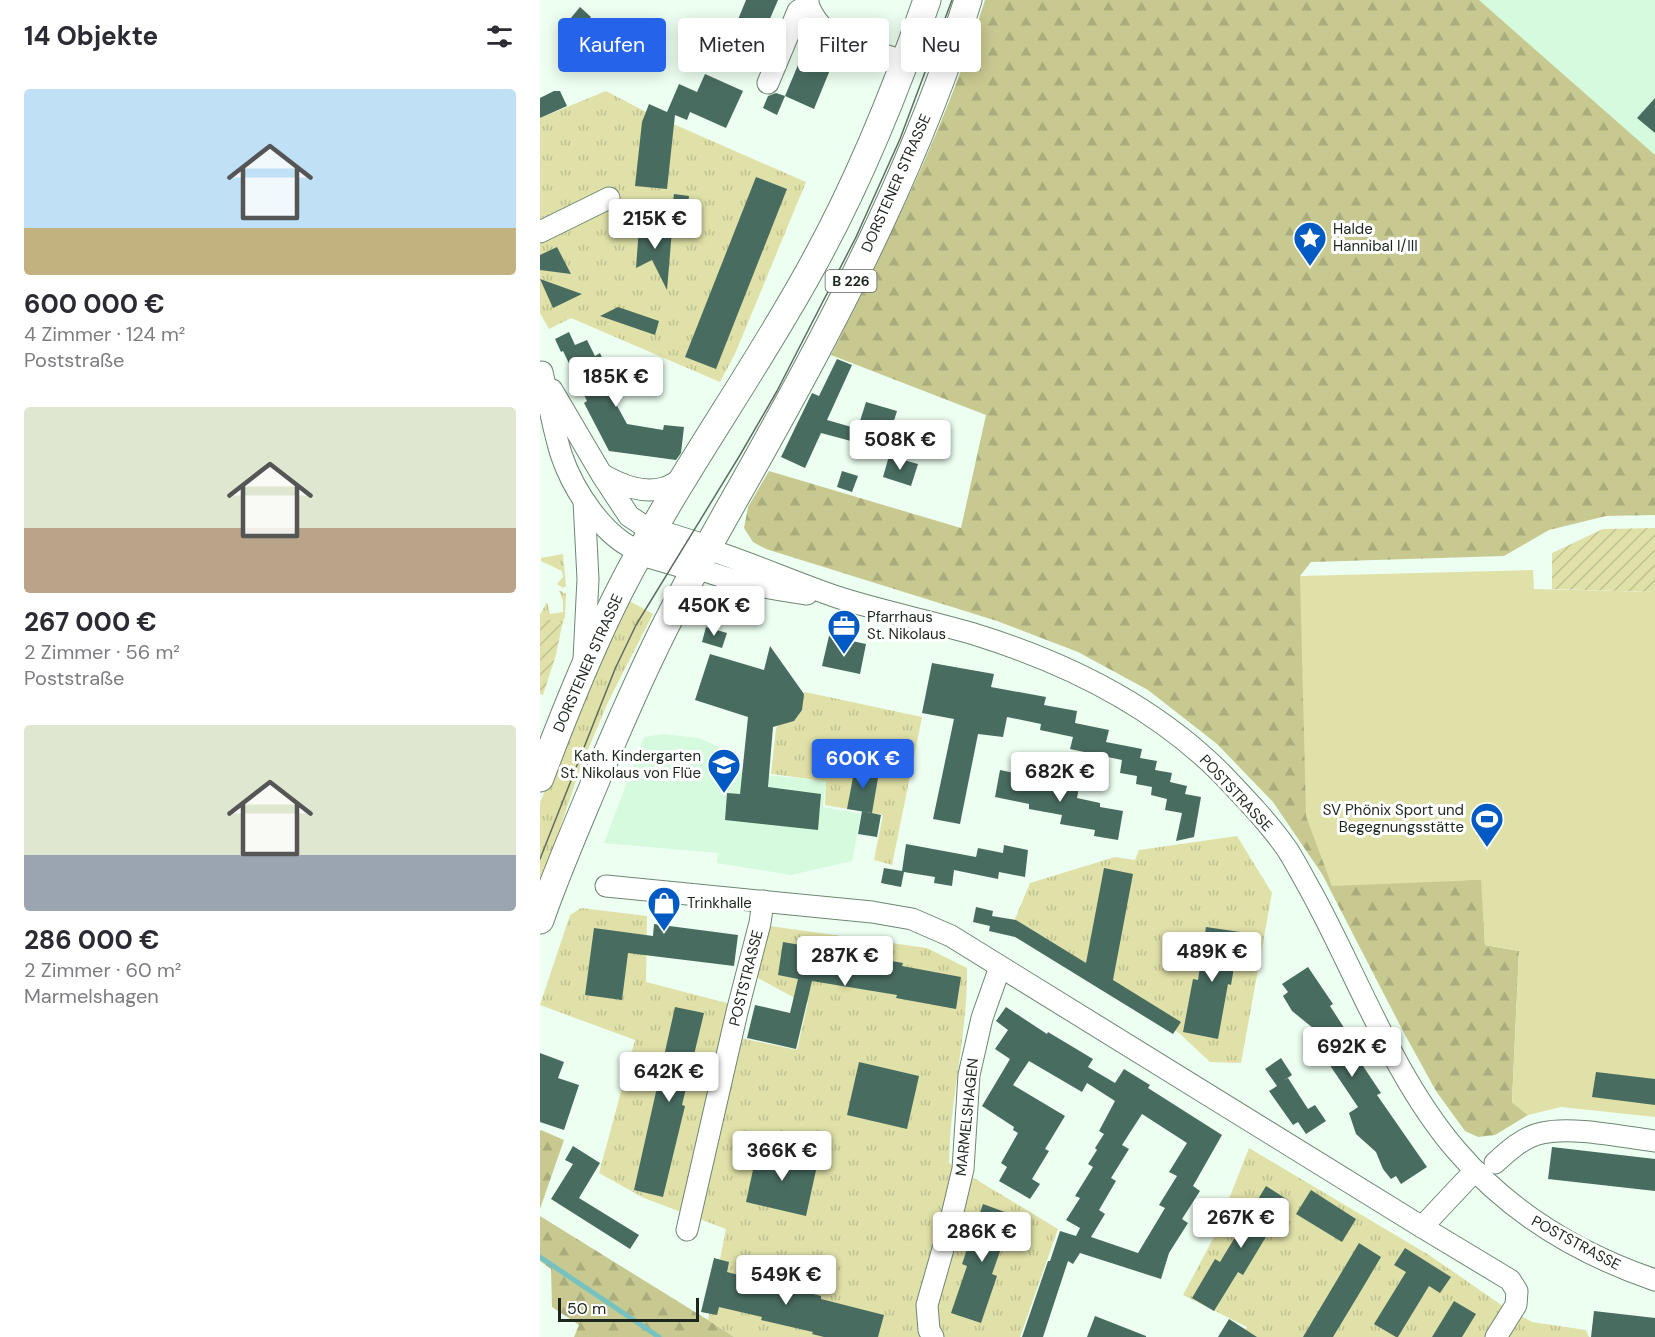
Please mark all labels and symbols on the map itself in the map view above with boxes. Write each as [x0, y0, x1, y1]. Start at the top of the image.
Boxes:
street label: DORSTENER STRASSE [856, 111, 936, 255]
pin: 215K € [606, 199, 704, 250]
place label: Halde Hannibal I/III [1333, 219, 1418, 256]
place icon: Halde Hannibal I/III [1292, 220, 1328, 267]
road number: B 226 [826, 270, 876, 292]
pin: 185K € [567, 357, 665, 408]
pin: 508K € [851, 420, 949, 471]
pin: 450K € [665, 586, 763, 637]
street label: DORSTENER STRASSE [548, 591, 628, 735]
place label: Pfarrhaus St. Nikolaus [867, 607, 946, 644]
office icon: Pfarrhaus St. Nikolaus [826, 608, 862, 655]
pin: 600K € [814, 739, 912, 790]
place label: Kath. Kindergarten St. Nikolaus von Flüe [560, 746, 701, 783]
school or university icon: Kath. Kindergarten St. Nikolaus von Flüe [706, 747, 742, 794]
street label: POSTSTRASSE [1195, 750, 1277, 836]
pin: 682K € [1011, 752, 1109, 803]
place label: SV Phönix Sport und Begegnungsstätte [1323, 800, 1464, 837]
sports icon: SV Phönix Sport und Begegnungsstätte [1469, 801, 1505, 848]
shop icon: Trinkhalle [646, 885, 682, 932]
place label: Trinkhalle [687, 893, 752, 913]
street label: POSTSTRASSE [724, 928, 768, 1028]
pin: 489K € [1163, 932, 1261, 983]
pin: 287K € [796, 936, 894, 987]
pin: 692K € [1303, 1027, 1401, 1078]
pin: 642K € [620, 1052, 718, 1103]
street label: MARMELSHAGEN [951, 1057, 983, 1177]
pin: 366K € [733, 1131, 831, 1182]
pin: 267K € [1192, 1198, 1290, 1249]
street label: POSTSTRASSE [1528, 1211, 1624, 1275]
pin: 286K € [933, 1212, 1031, 1263]
pin: 549K € [737, 1255, 835, 1306]
scale bar [558, 1295, 699, 1322]

